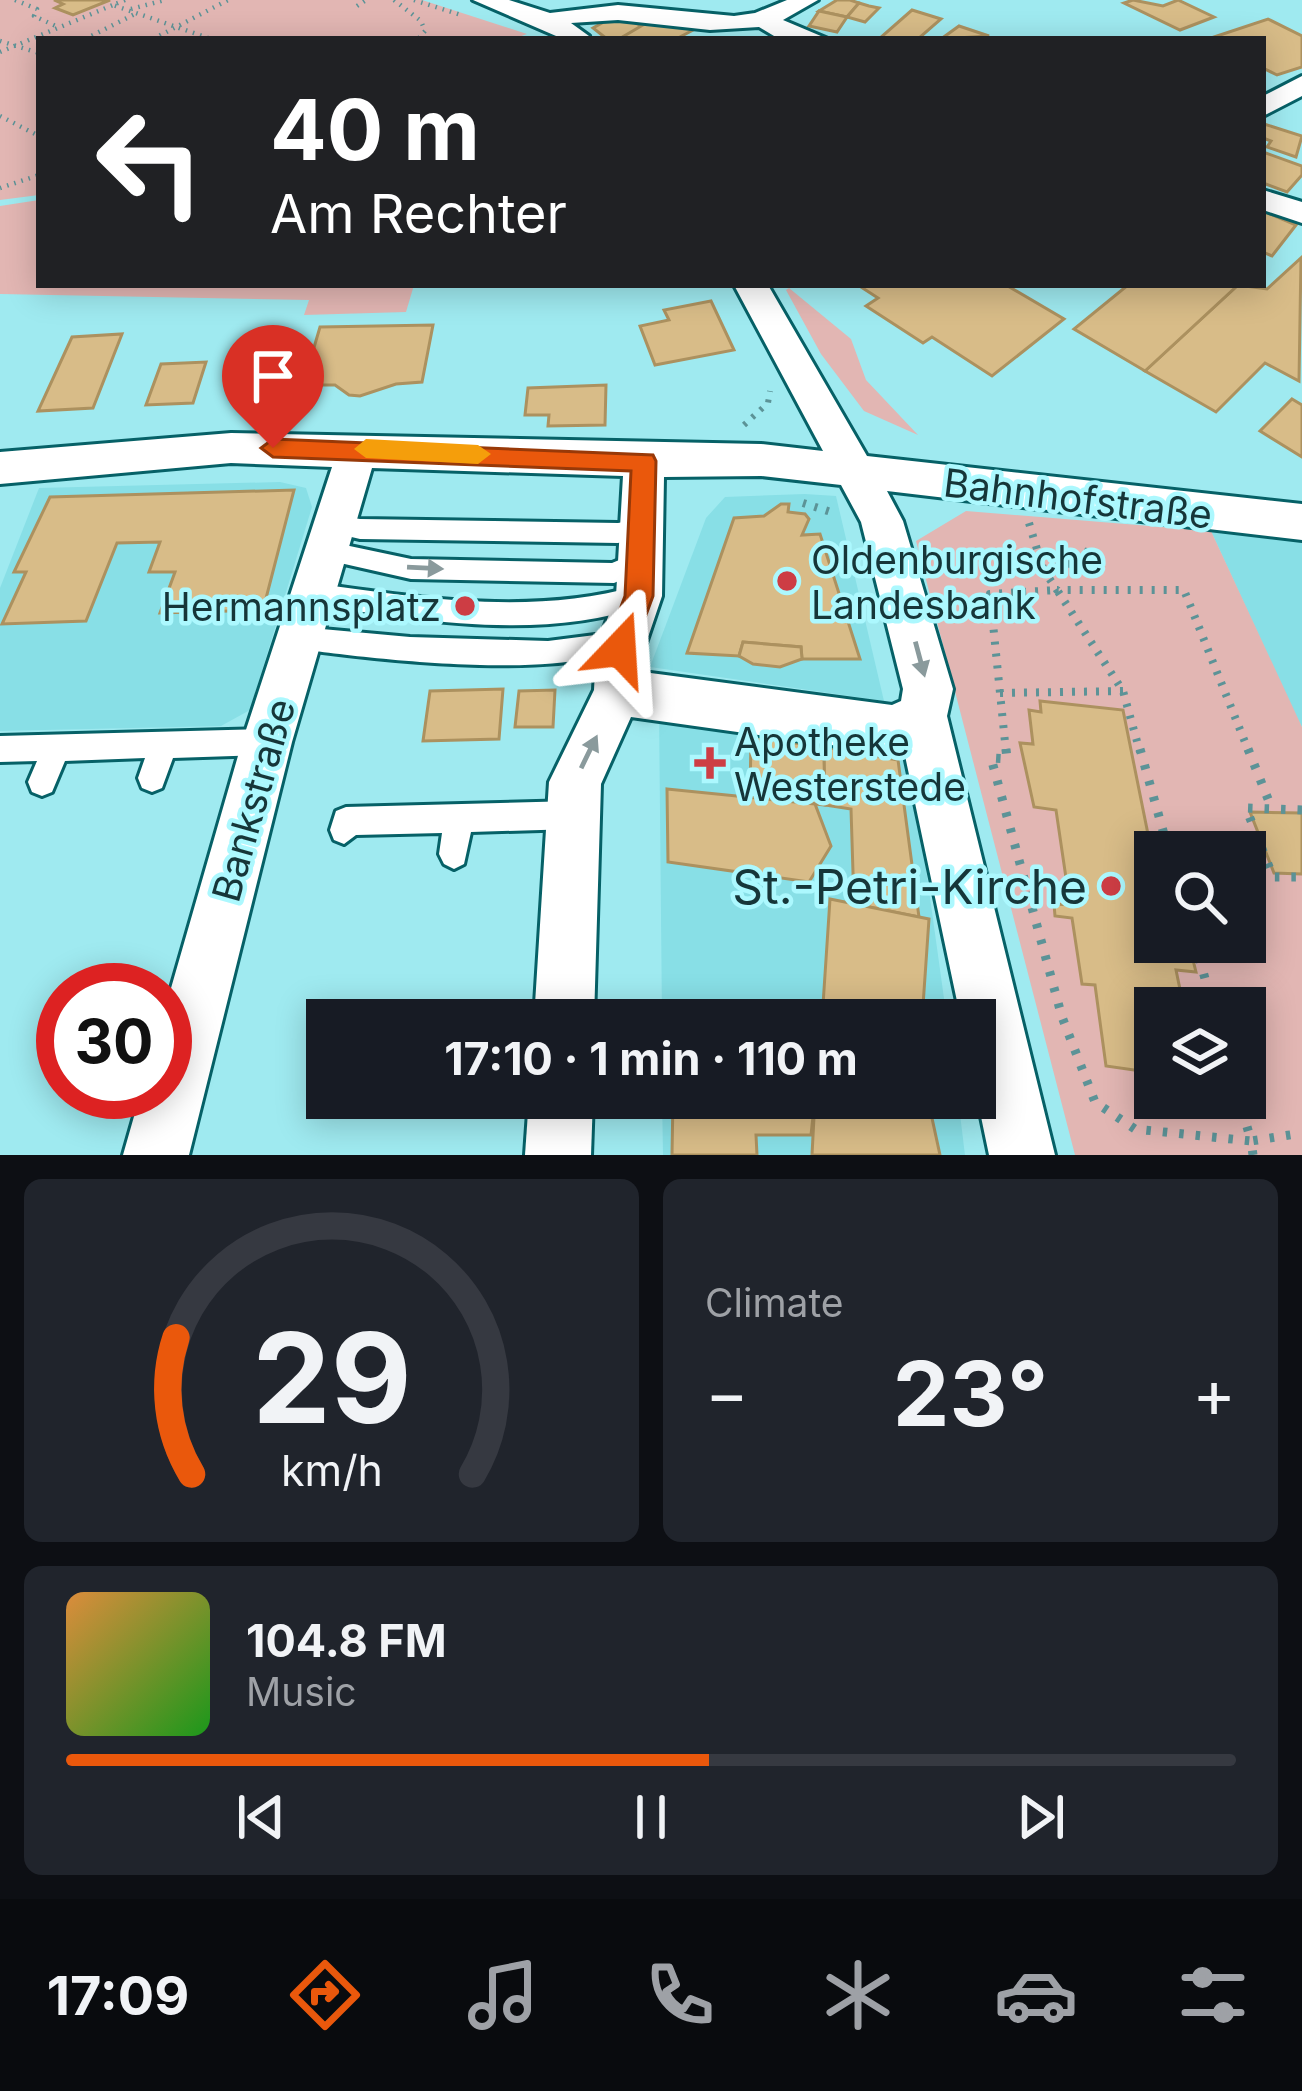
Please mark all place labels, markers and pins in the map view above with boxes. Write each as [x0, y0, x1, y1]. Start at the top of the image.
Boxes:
pin [222, 325, 324, 448]
place label: Oldenburgische Landesbank [811, 536, 1103, 628]
marker: Oldenburgische Landesbank [774, 568, 800, 594]
place label: Hermannsplatz [162, 583, 441, 630]
marker: Hermannsplatz [452, 593, 478, 619]
place label: Apotheke Westerstede [734, 718, 966, 810]
marker: Apotheke Westerstede [697, 750, 723, 776]
place label: St.-Petri-Kirche [732, 857, 1087, 916]
marker: St.-Petri-Kirche [1098, 873, 1124, 899]

